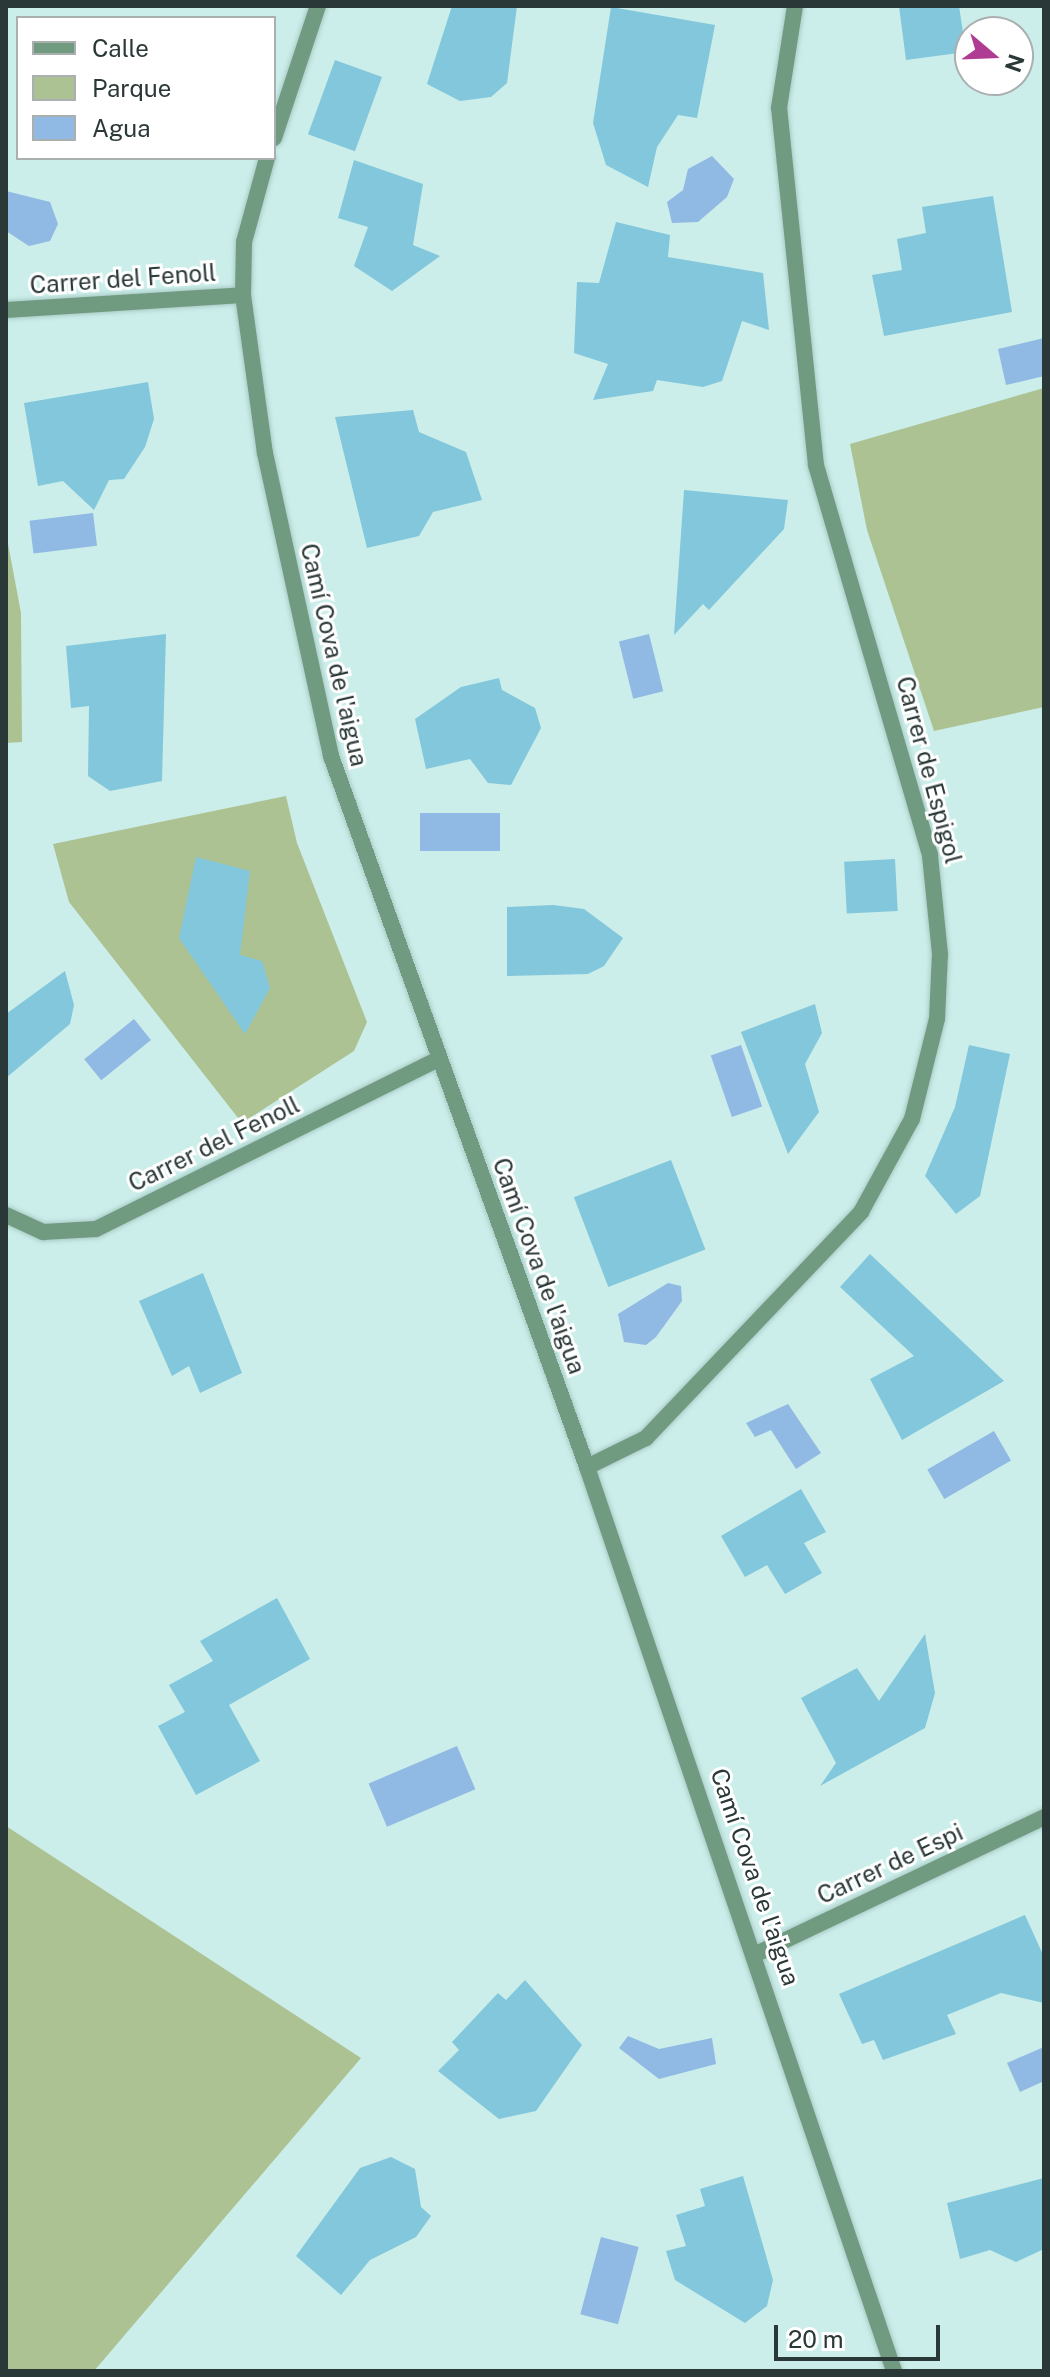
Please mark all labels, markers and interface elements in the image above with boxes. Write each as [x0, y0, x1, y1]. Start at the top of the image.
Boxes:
legend [16, 16, 276, 160]
north arrow [954, 16, 1034, 96]
text: Calle [92, 34, 149, 62]
text: N [1000, 51, 1030, 76]
text: Parque [92, 74, 171, 102]
text: Agua [92, 114, 150, 142]
street label: Carrer del Fenoll [29, 258, 217, 300]
street label: Camí Cova de l'aigua [294, 541, 374, 769]
street label: Carrer de Espigol [890, 673, 968, 867]
street label: Carrer del Fenoll [124, 1090, 304, 1198]
street label: Camí Cova de l'aigua [486, 1154, 592, 1378]
street label: Camí Cova de l'aigua [704, 1764, 806, 1990]
street label: Carrer de Espi [812, 1818, 968, 1910]
scale bar [778, 2309, 944, 2359]
text: 20 m [788, 2325, 844, 2353]

